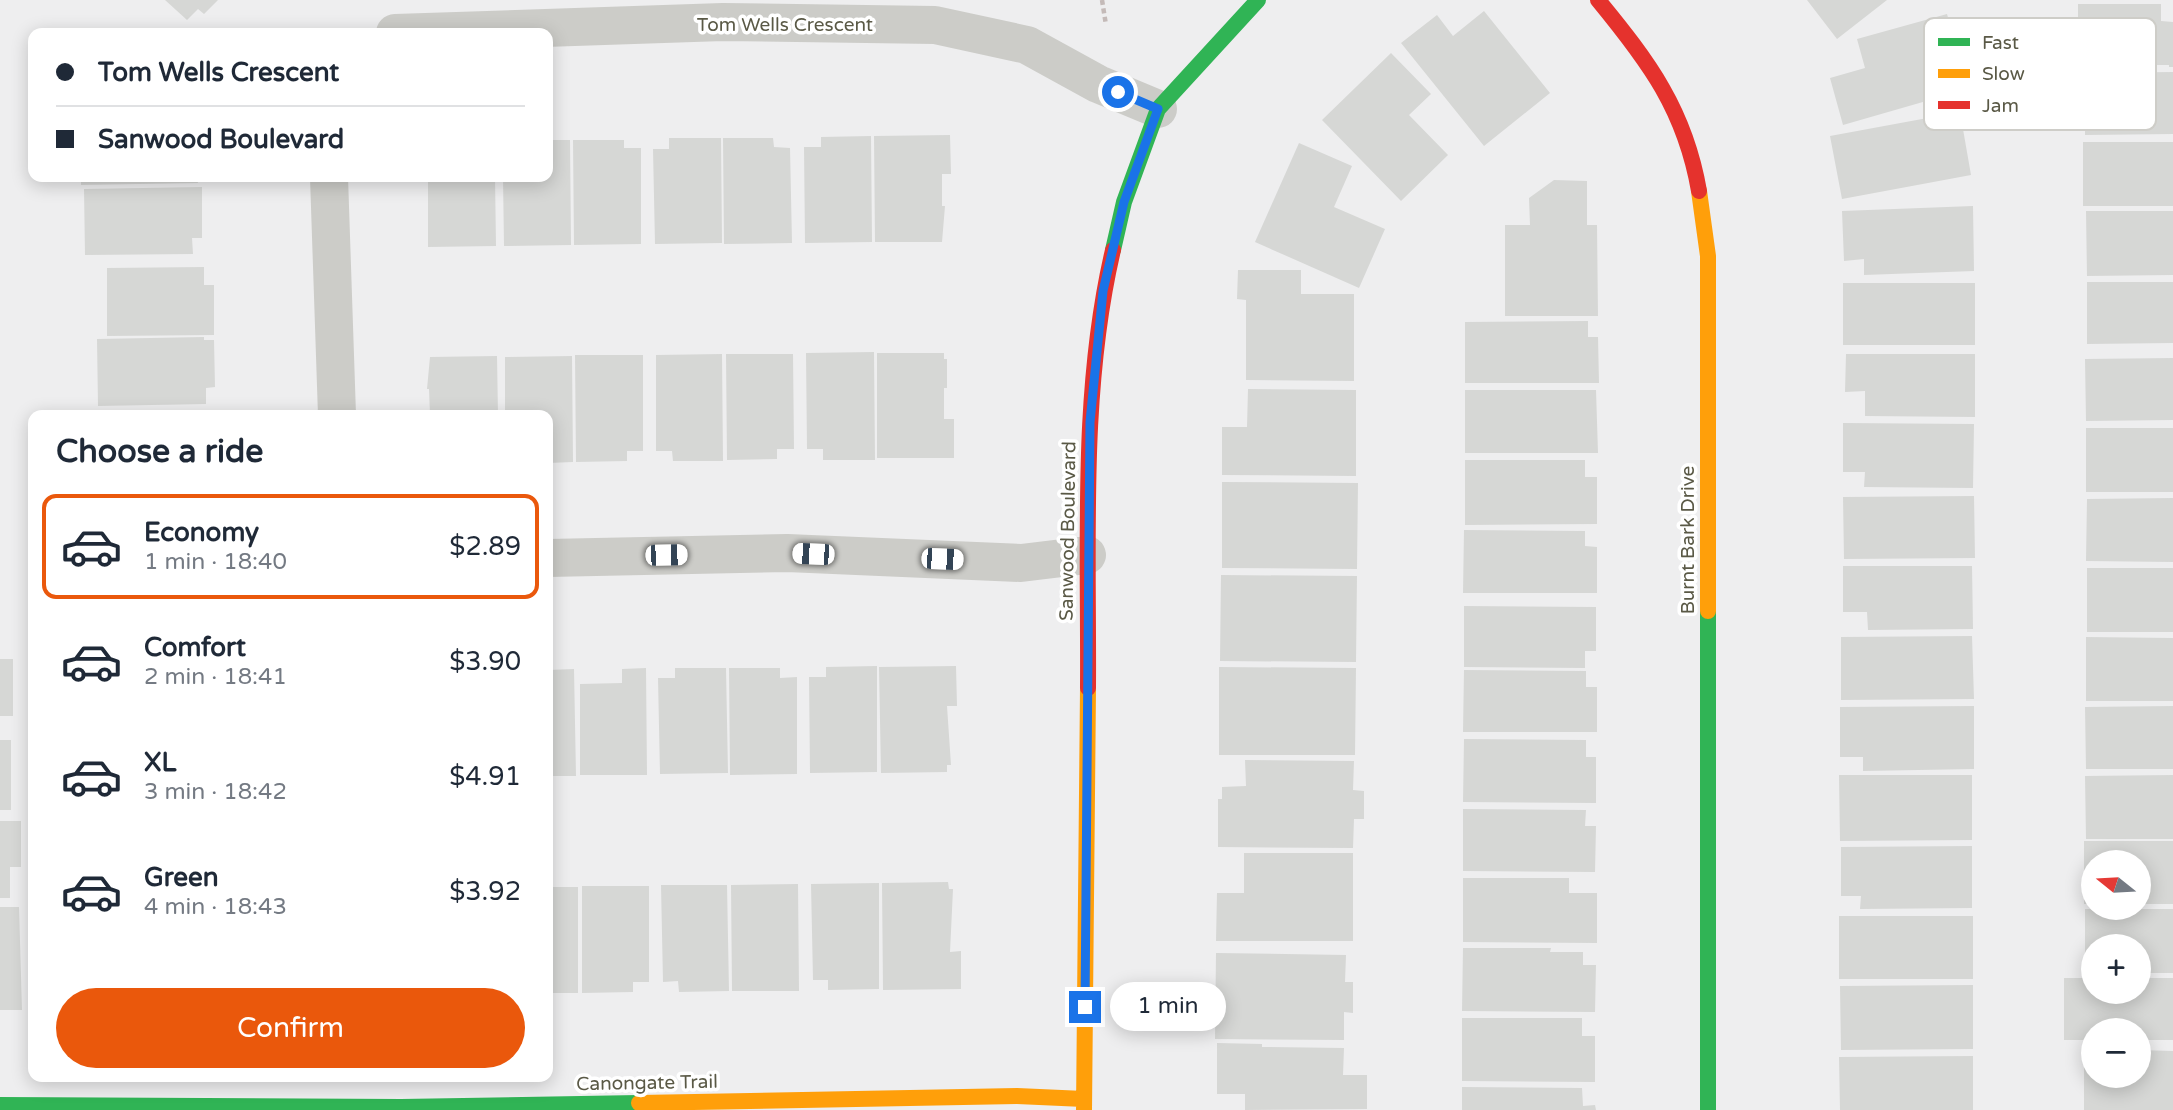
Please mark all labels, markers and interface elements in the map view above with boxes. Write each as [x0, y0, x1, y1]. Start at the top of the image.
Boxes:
street label: Tom Wells Crescent [697, 14, 873, 36]
legend [1924, 18, 2156, 130]
text: Fast [1982, 32, 2019, 54]
text: Tom Wells Crescent [98, 57, 339, 88]
text: Slow [1982, 63, 2025, 85]
route start [1102, 76, 1134, 108]
text: Jam [1982, 95, 2019, 117]
text: Sanwood Boulevard [98, 124, 344, 155]
text: Choose a ride [56, 433, 263, 471]
street label: Sanwood Boulevard [1055, 441, 1081, 621]
street label: Burnt Bark Drive [1677, 466, 1699, 614]
icon: car [60, 515, 123, 578]
text: Economy [144, 517, 259, 548]
text: $2.89 [449, 531, 521, 562]
car [792, 543, 835, 565]
car [645, 544, 688, 566]
text: 1 min · 18:40 [144, 548, 287, 576]
car [921, 548, 964, 570]
icon: car [60, 630, 123, 693]
text: Comfort [144, 632, 246, 663]
text: $3.90 [449, 646, 521, 677]
text: 2 min · 18:41 [144, 663, 287, 691]
icon: car [60, 745, 123, 808]
text: XL [144, 747, 176, 778]
text: $4.91 [449, 761, 521, 792]
text: 3 min · 18:42 [144, 778, 287, 806]
north arrow [2081, 850, 2151, 920]
map controls [2081, 850, 2151, 1088]
icon: car [60, 860, 123, 923]
text: Green [144, 862, 219, 893]
text: $3.92 [449, 876, 521, 907]
text: 4 min · 18:43 [144, 893, 287, 921]
button: + [2081, 934, 2151, 1004]
callout: 1 min [1110, 982, 1225, 1032]
button: Confirm [56, 988, 525, 1068]
route end [1069, 991, 1101, 1023]
text: 1 min [1137, 992, 1199, 1020]
button: − [2081, 1018, 2151, 1088]
street label: Canongate Trail [576, 1071, 718, 1095]

